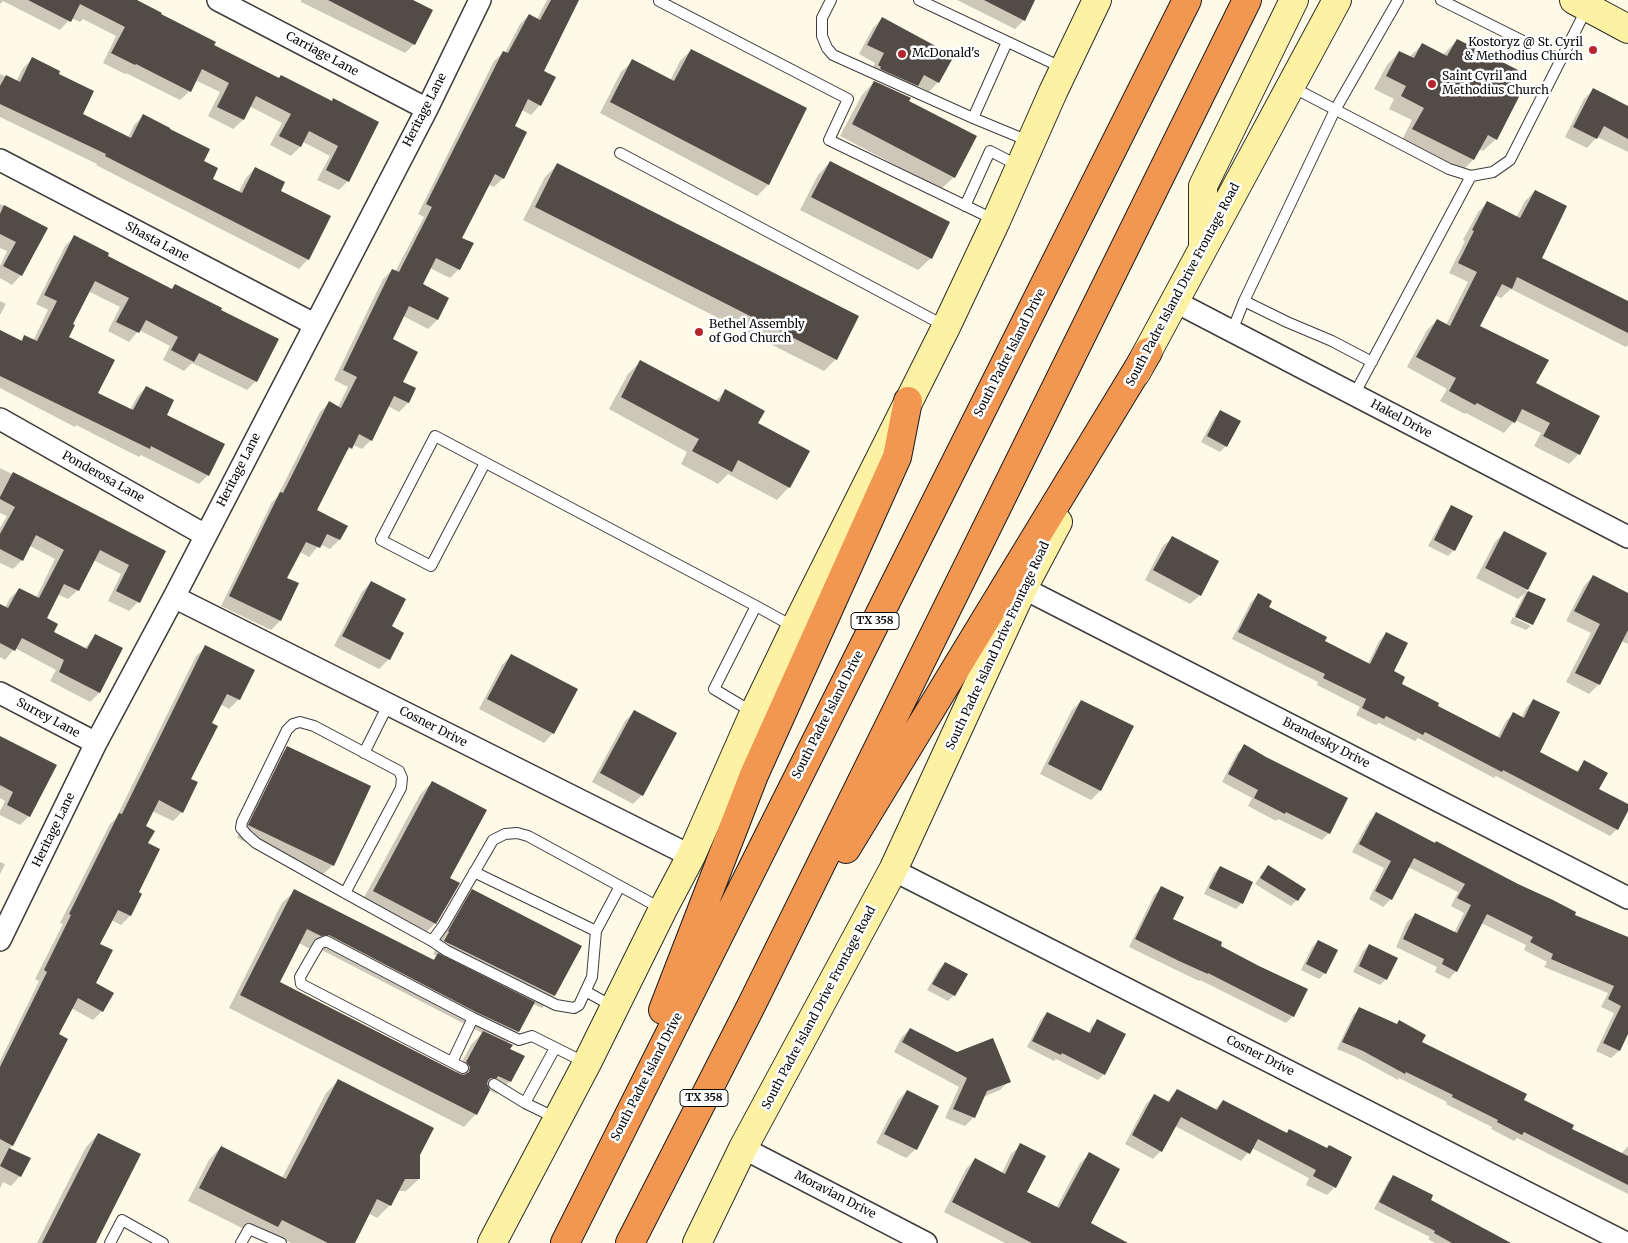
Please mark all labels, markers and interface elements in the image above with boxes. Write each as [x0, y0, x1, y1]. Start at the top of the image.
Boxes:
street label: Carriage Lane [283, 29, 361, 79]
place label: Kostoryz @ St. Cyril & Methodius Church [1464, 36, 1583, 64]
marker: Kostoryz @ St. Cyril & Methodius Church [1587, 44, 1599, 56]
place label: McDonald's [912, 47, 980, 61]
marker: McDonald's [896, 48, 908, 60]
place label: Saint Cyril and Methodius Church [1442, 70, 1549, 98]
street label: Heritage Lane [400, 71, 450, 149]
marker: Saint Cyril and Methodius Church [1426, 78, 1438, 90]
street label: South Padre Island Drive Frontage Road [1123, 181, 1243, 389]
street label: Shasta Lane [123, 219, 191, 265]
street label: South Padre Island Drive [971, 287, 1049, 419]
place label: Bethel Assembly of God Church [709, 318, 805, 346]
marker: Bethel Assembly of God Church [693, 326, 705, 338]
street label: Hakel Drive [1368, 397, 1434, 441]
street label: Heritage Lane [214, 431, 264, 509]
street label: Ponderosa Lane [59, 448, 147, 506]
street label: South Padre Island Drive Frontage Road [943, 540, 1053, 752]
road number: TX 358 [851, 612, 899, 630]
street label: South Padre Island Drive [789, 649, 867, 781]
street label: Surrey Lane [14, 695, 82, 741]
street label: Cosner Drive [397, 704, 469, 750]
street label: Brandesky Drive [1280, 715, 1372, 771]
street label: Heritage Lane [30, 791, 78, 869]
street label: South Padre Island Drive Frontage Road [759, 904, 879, 1112]
street label: South Padre Island Drive [608, 1011, 686, 1143]
street label: Cosner Drive [1224, 1033, 1296, 1079]
road number: TX 358 [680, 1090, 728, 1106]
street label: Moravian Drive [792, 1168, 878, 1222]

